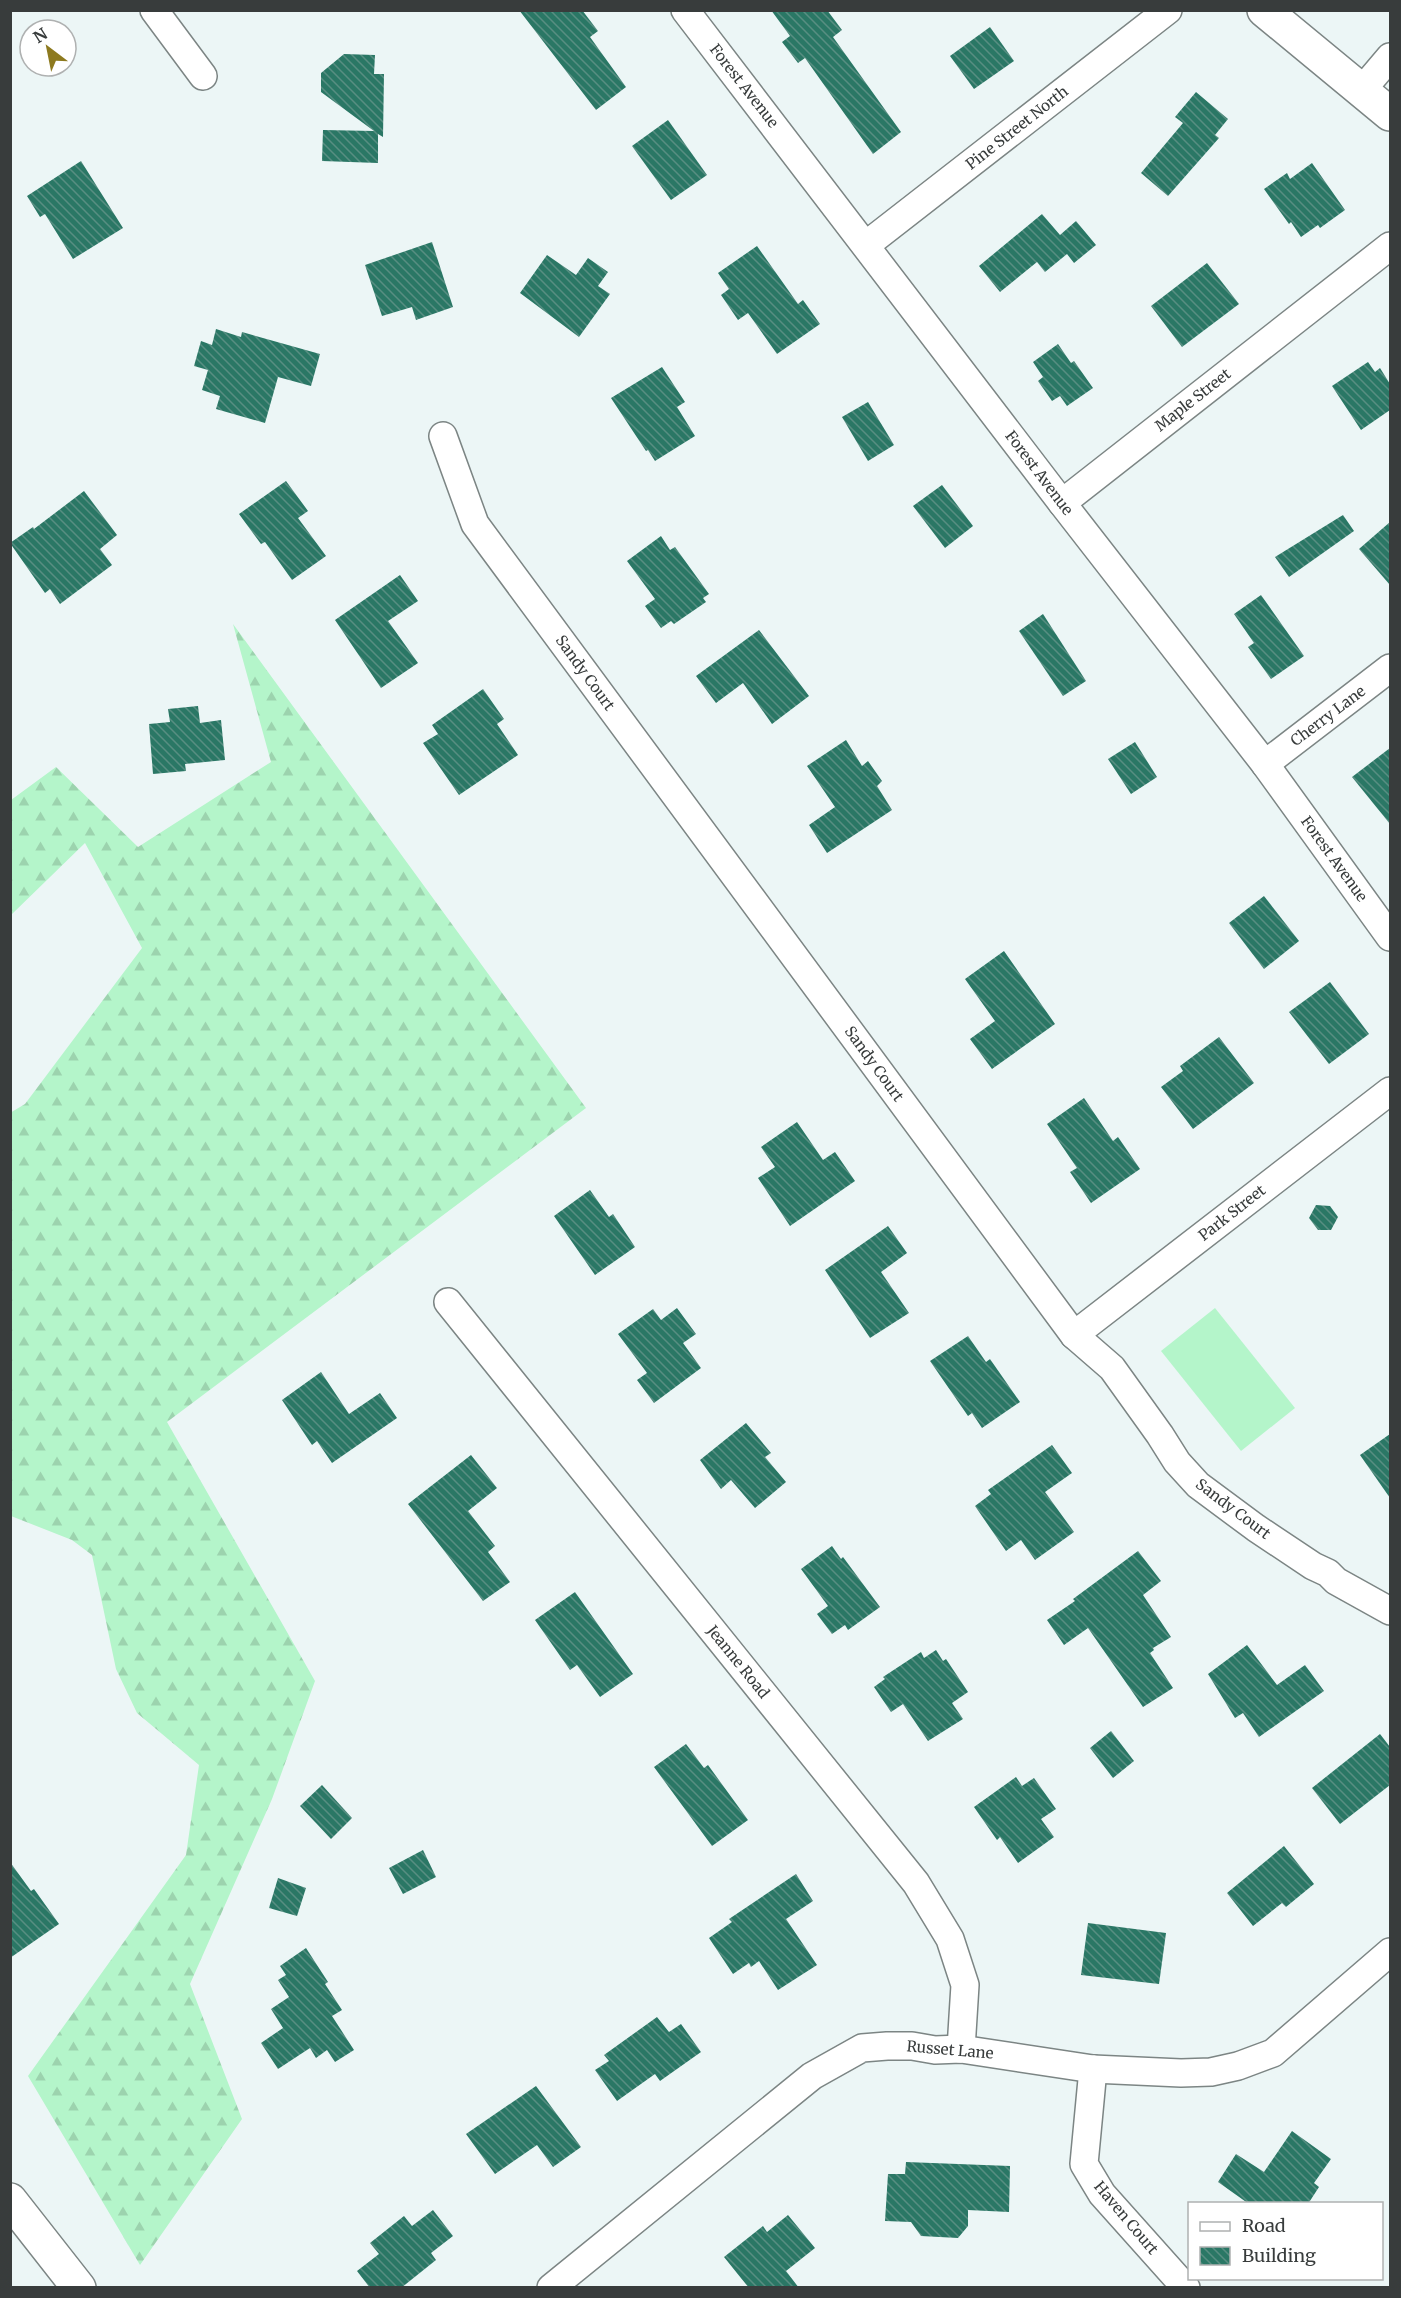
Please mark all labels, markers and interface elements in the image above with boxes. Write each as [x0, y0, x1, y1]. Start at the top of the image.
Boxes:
north arrow [18, 18, 78, 78]
text: N [29, 23, 51, 47]
street label: Forest Avenue [706, 40, 783, 131]
street label: Pine Street North [962, 82, 1072, 174]
street label: Maple Street [1151, 364, 1234, 435]
street label: Forest Avenue [1001, 427, 1077, 519]
street label: Sandy Court [552, 631, 619, 714]
street label: Cherry Lane [1286, 681, 1369, 750]
street label: Forest Avenue [1297, 812, 1372, 905]
street label: Sandy Court [841, 1022, 908, 1105]
street label: Park Street [1194, 1180, 1269, 1245]
street label: Sandy Court [1192, 1474, 1275, 1543]
street label: Jeanne Road [702, 1620, 774, 1702]
street label: Russet Lane [906, 2036, 994, 2063]
street label: Haven Court [1090, 2177, 1163, 2258]
legend [1188, 2202, 1383, 2280]
text: Road [1242, 2214, 1286, 2237]
text: Building [1242, 2244, 1316, 2267]

